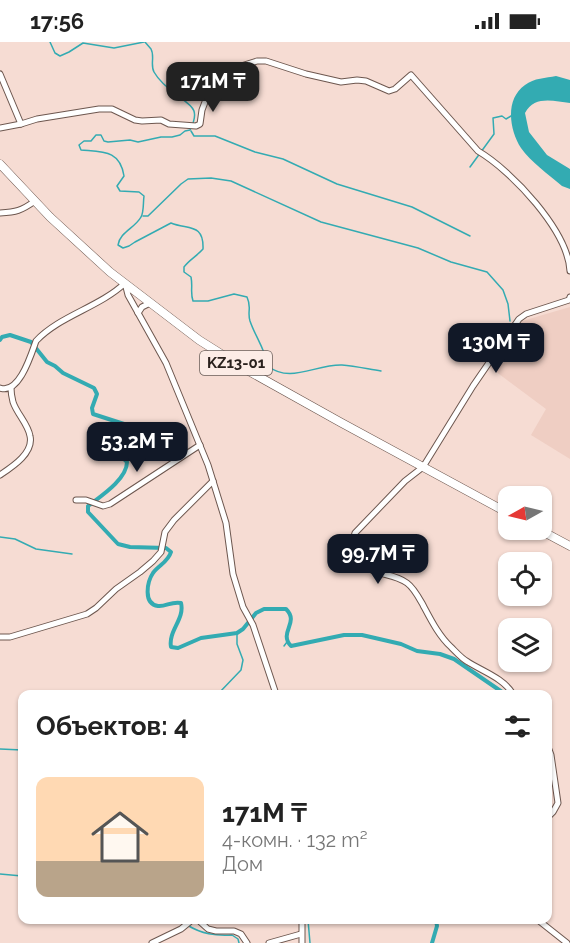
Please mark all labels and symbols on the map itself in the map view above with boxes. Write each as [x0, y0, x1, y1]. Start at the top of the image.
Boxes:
pin: 171M ₸ [164, 62, 262, 113]
pin: 130M ₸ [447, 323, 545, 374]
road number: KZ13-01 [200, 351, 272, 375]
pin: 53.2M ₸ [82, 422, 192, 473]
north arrow [498, 486, 552, 540]
pin: 99.7M ₸ [323, 534, 433, 585]

